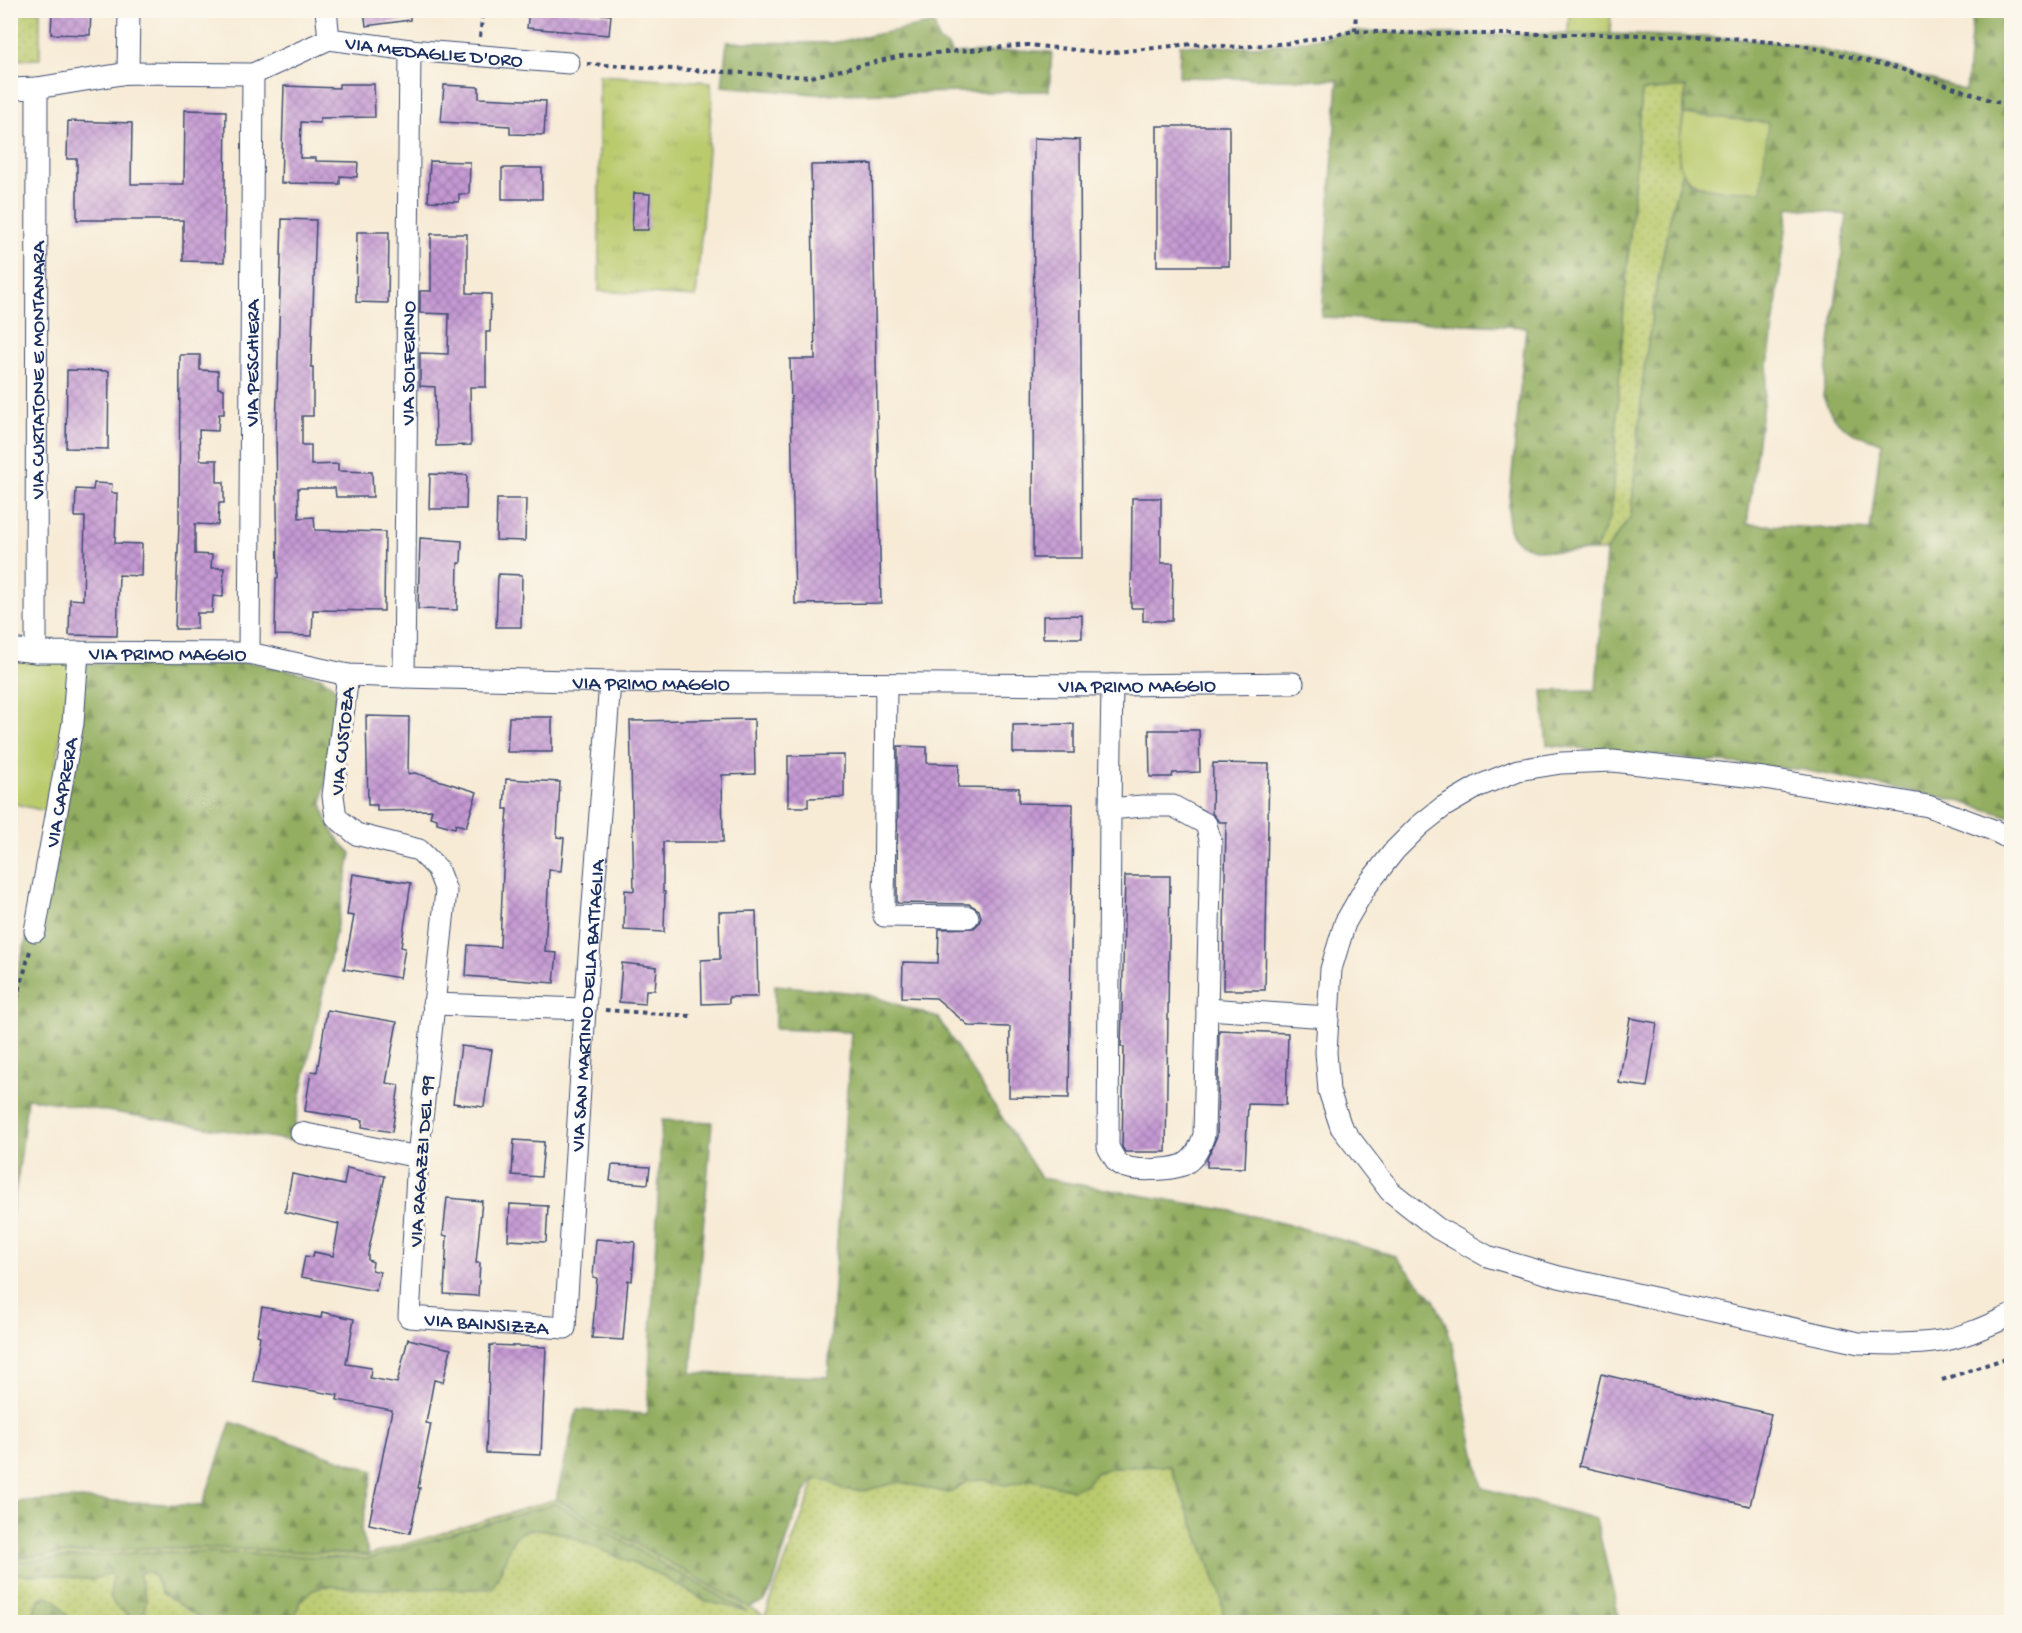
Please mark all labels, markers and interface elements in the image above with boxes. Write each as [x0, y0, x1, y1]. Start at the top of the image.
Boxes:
street label: VIA MEDAGLIE D'ORO [342, 33, 524, 74]
street label: VIA CURTATONE E MONTANARA [28, 240, 52, 500]
street label: VIA PESCHIERA [243, 298, 266, 428]
street label: VIA SOLFERINO [398, 301, 423, 426]
street label: VIA PRIMO MAGGIO [88, 644, 247, 668]
street label: VIA PRIMO MAGGIO [571, 673, 730, 698]
street label: VIA PRIMO MAGGIO [1058, 676, 1216, 700]
street label: VIA CUSTOZA [327, 685, 362, 798]
street label: VIA CAPRERA [42, 735, 85, 851]
street label: VIA SAN MARTINO DELLA BATTAGLIA [568, 858, 611, 1153]
street label: VIA RAGAZZI DEL 99 [406, 1075, 441, 1249]
street label: VIA BAINSIZZA [423, 1310, 550, 1342]

